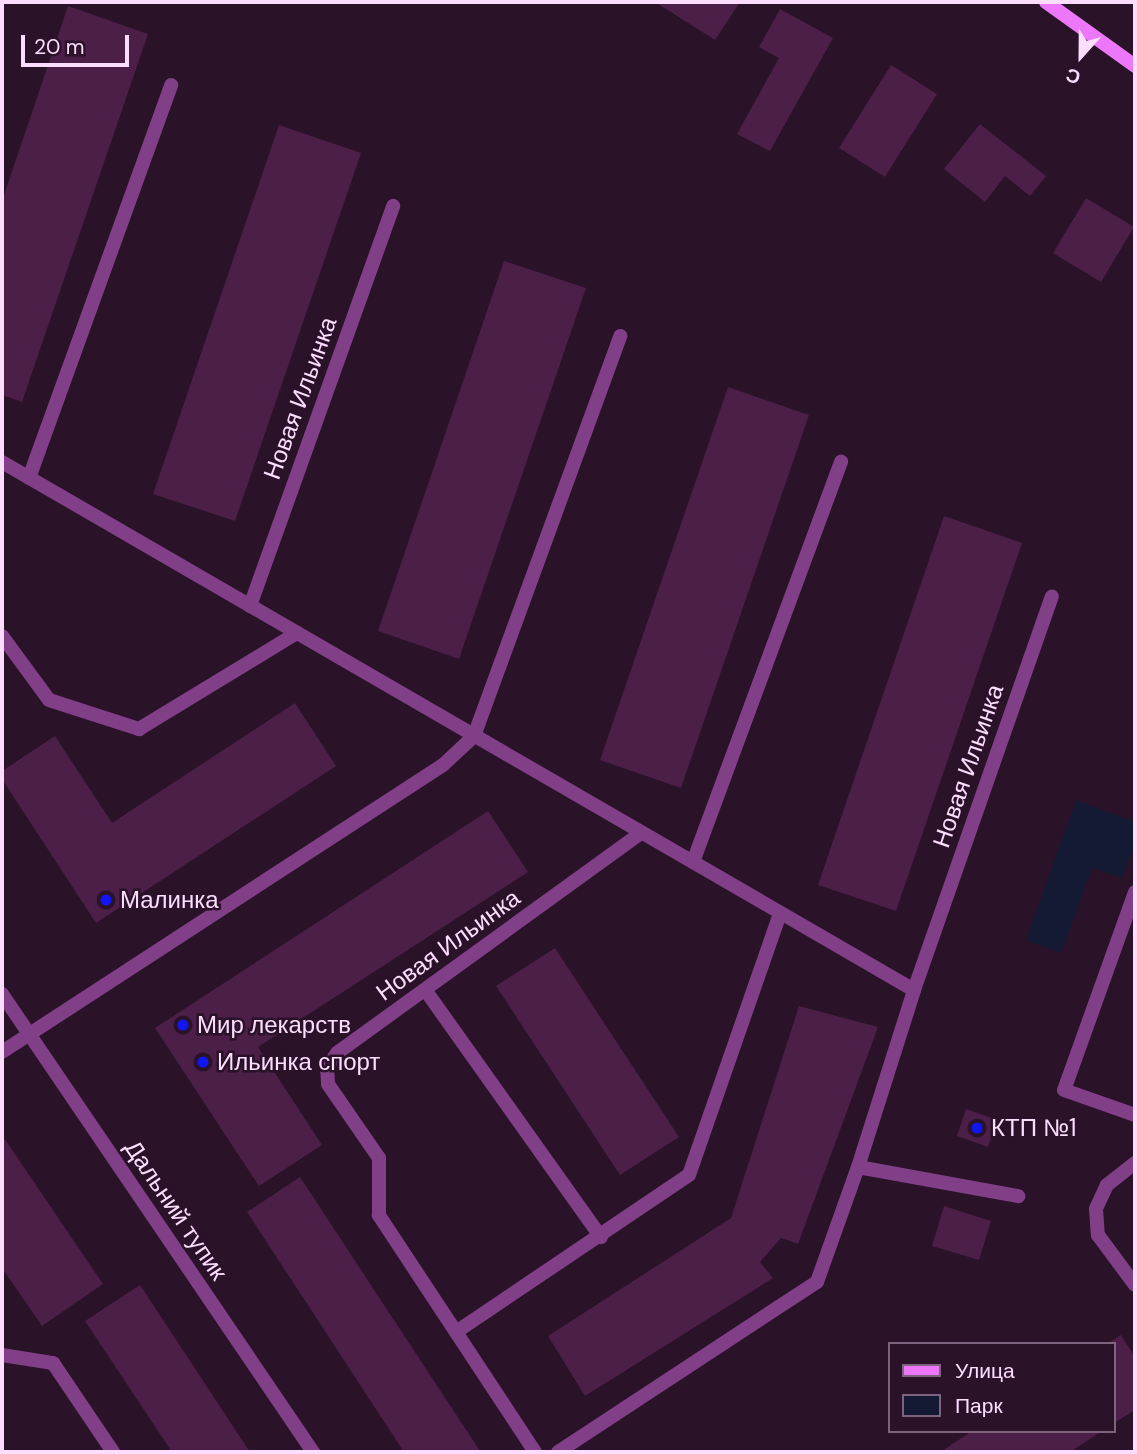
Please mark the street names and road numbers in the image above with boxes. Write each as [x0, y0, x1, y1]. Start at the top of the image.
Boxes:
street label: Новая Ильинка [257, 313, 343, 483]
street label: Новая Ильинка [927, 681, 1009, 851]
street label: Новая Ильинка [370, 883, 526, 1007]
street label: Дальний тупик [119, 1134, 233, 1286]

